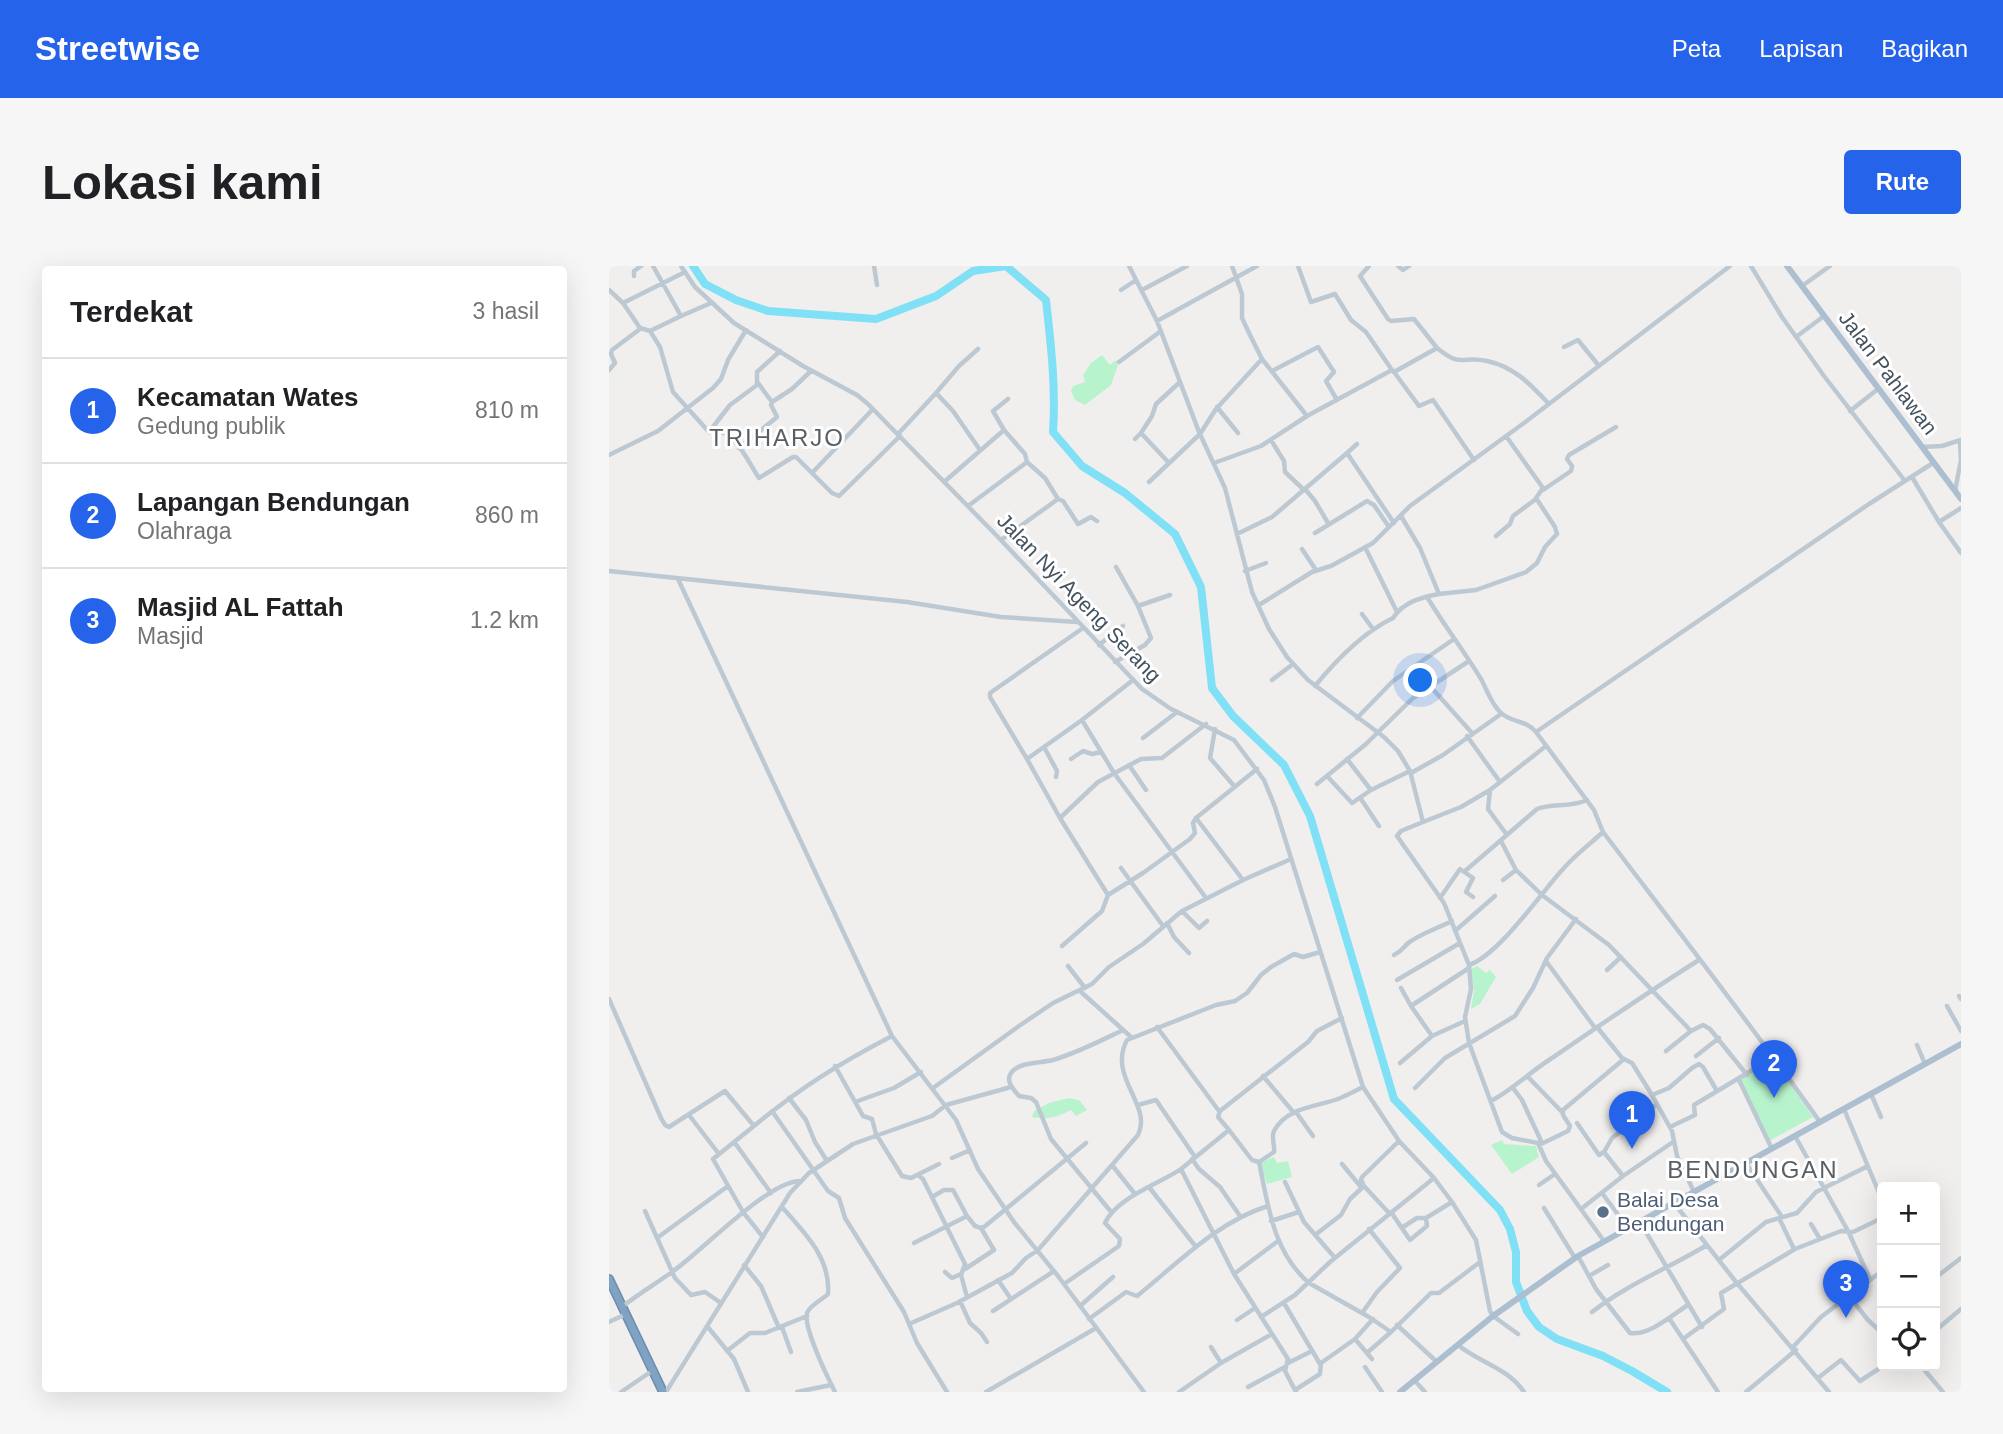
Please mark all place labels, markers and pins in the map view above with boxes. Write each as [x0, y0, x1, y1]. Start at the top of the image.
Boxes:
pin: 2 [1751, 1040, 1797, 1098]
pin: 1 [1609, 1091, 1655, 1149]
place label: Balai Desa Bendungan [1617, 1188, 1724, 1235]
marker: Balai Desa Bendungan [1595, 1204, 1611, 1220]
pin: 3 [1823, 1260, 1869, 1318]

